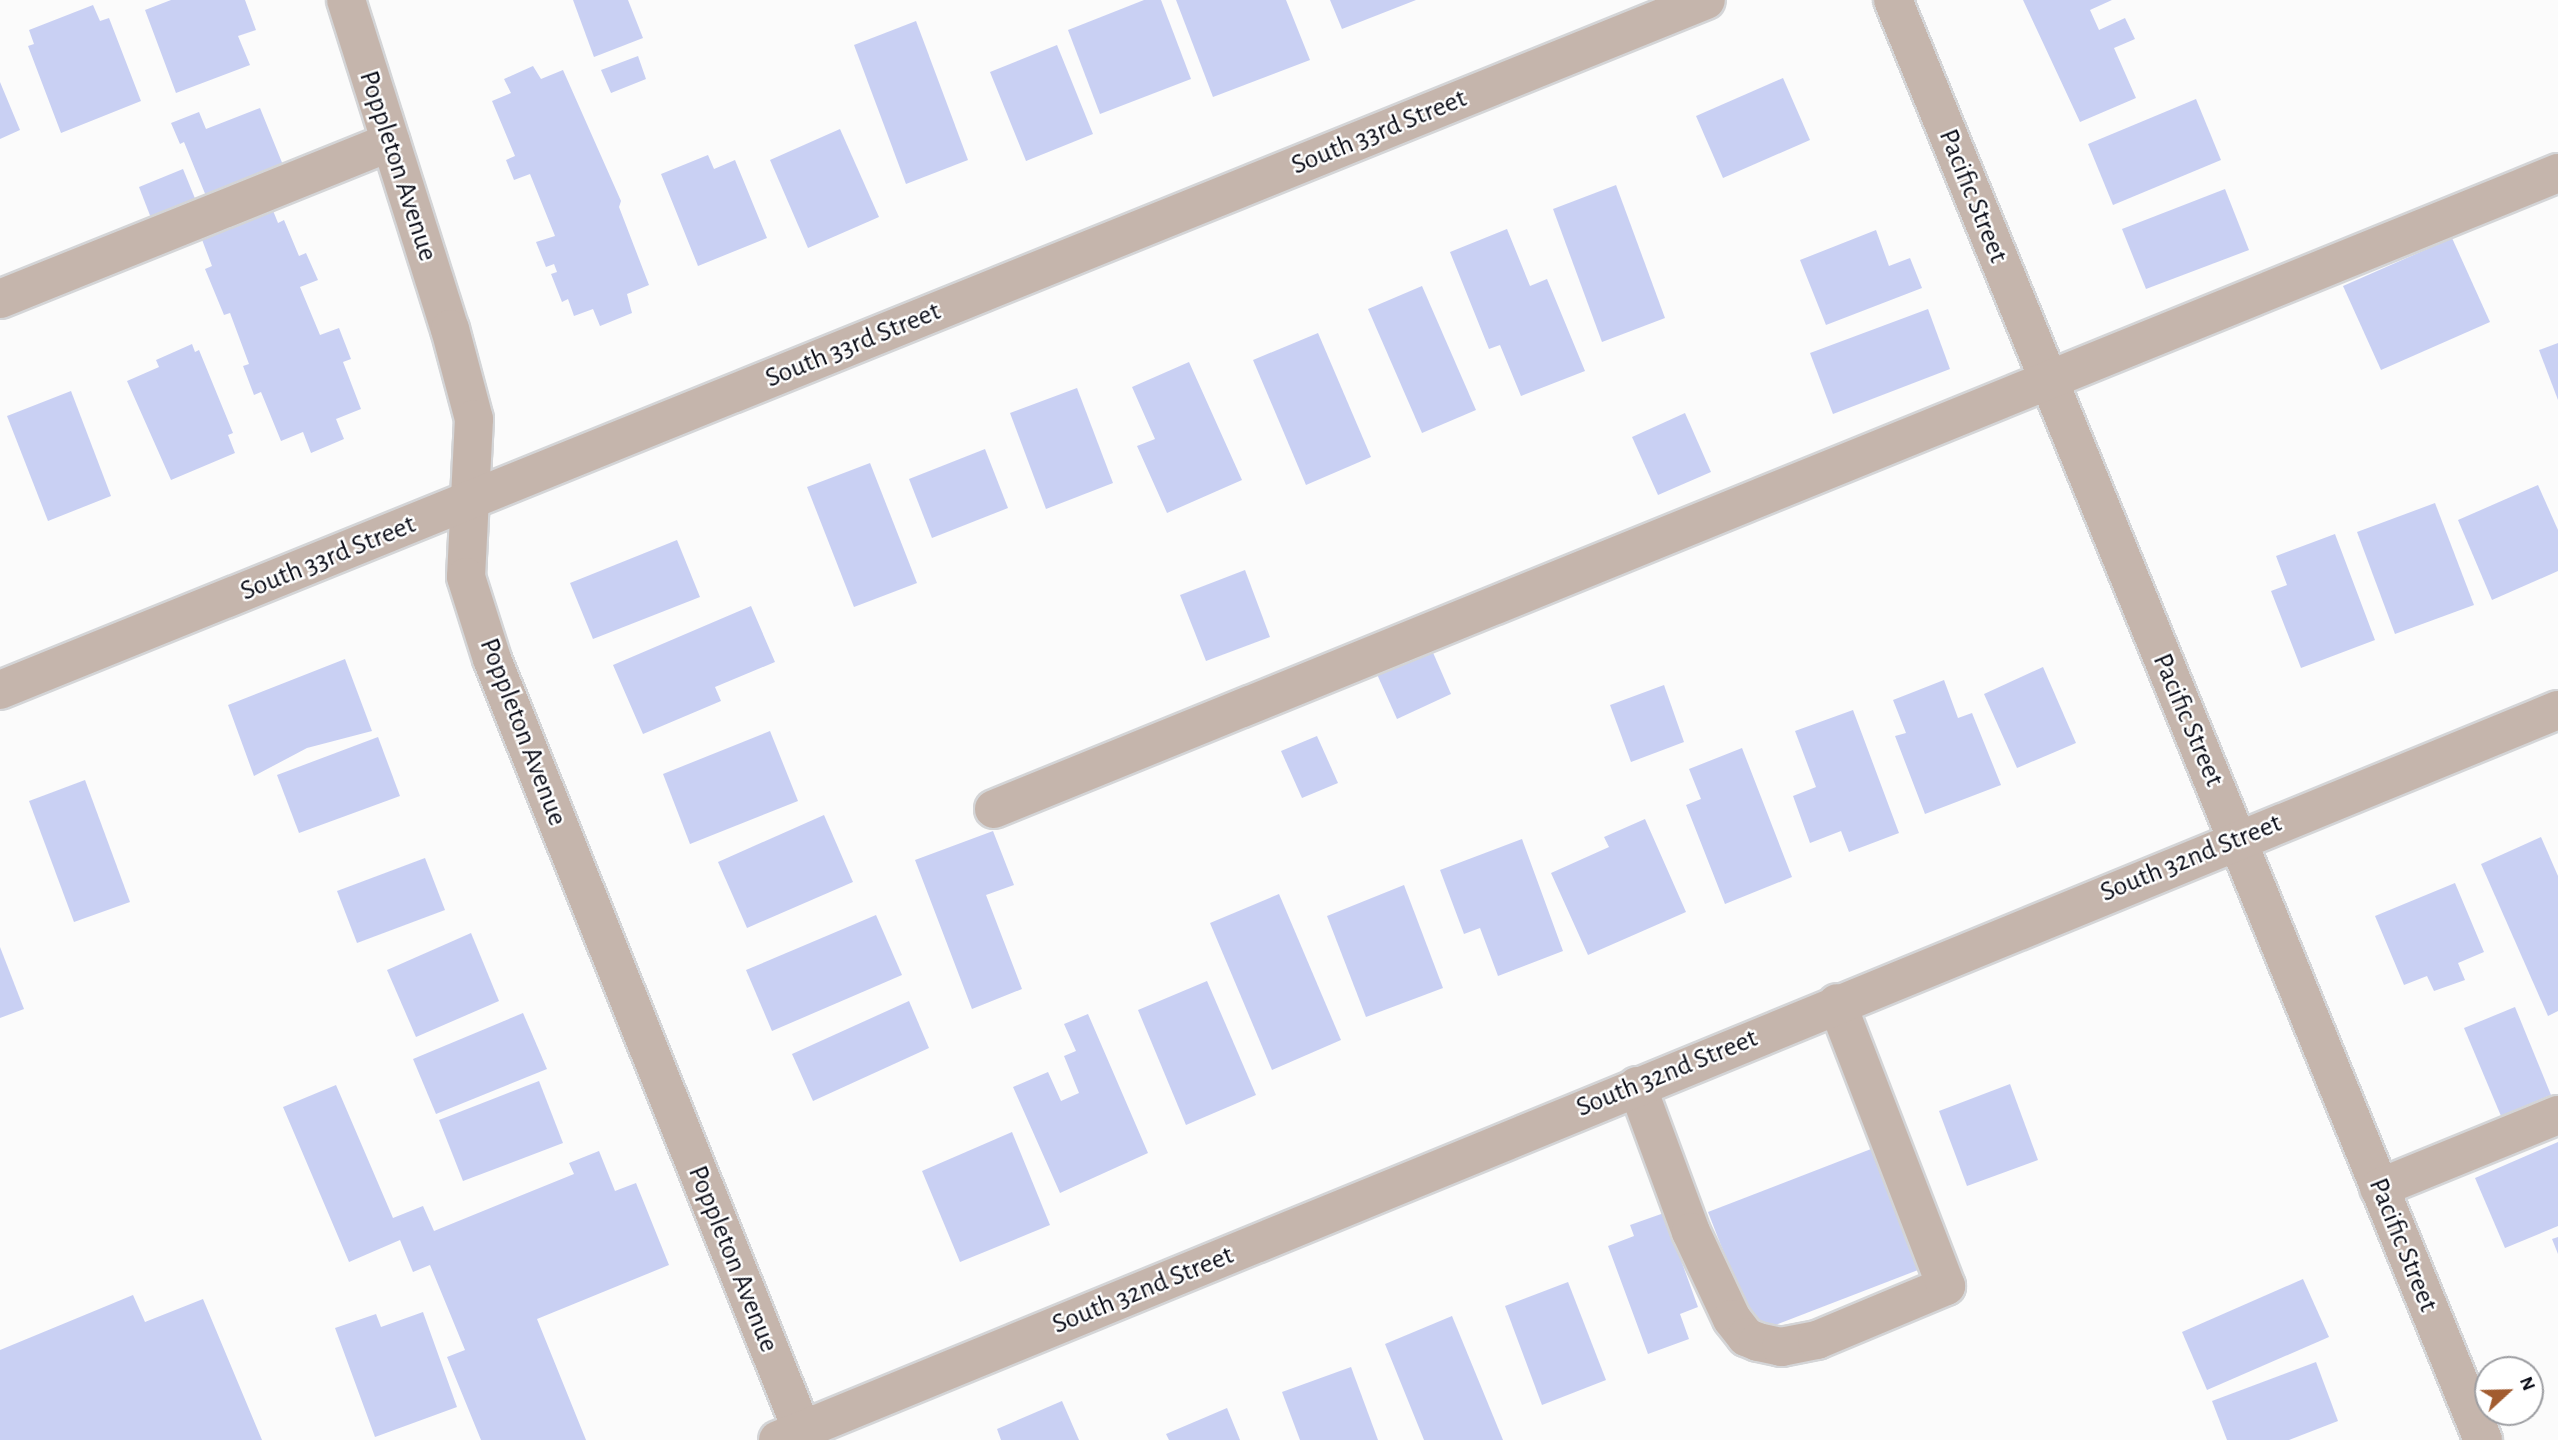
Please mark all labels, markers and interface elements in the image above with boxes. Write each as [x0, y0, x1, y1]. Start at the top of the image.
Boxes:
street label: Poppleton Avenue [351, 67, 445, 265]
street label: South 33rd Street [1287, 82, 1471, 182]
street label: Pacific Street [1931, 124, 2015, 268]
street label: South 33rd Street [761, 295, 945, 395]
street label: South 33rd Street [236, 508, 420, 608]
street label: Poppleton Avenue [472, 633, 574, 831]
street label: Pacific Street [2145, 648, 2231, 792]
street label: South 32nd Street [2095, 806, 2287, 910]
street label: South 32nd Street [1571, 1021, 1763, 1125]
street label: Poppleton Avenue [680, 1161, 786, 1357]
street label: Pacific Street [2361, 1173, 2445, 1317]
street label: South 32nd Street [1047, 1238, 1239, 1342]
north arrow [2474, 1356, 2544, 1426]
text: N [2516, 1374, 2538, 1393]

